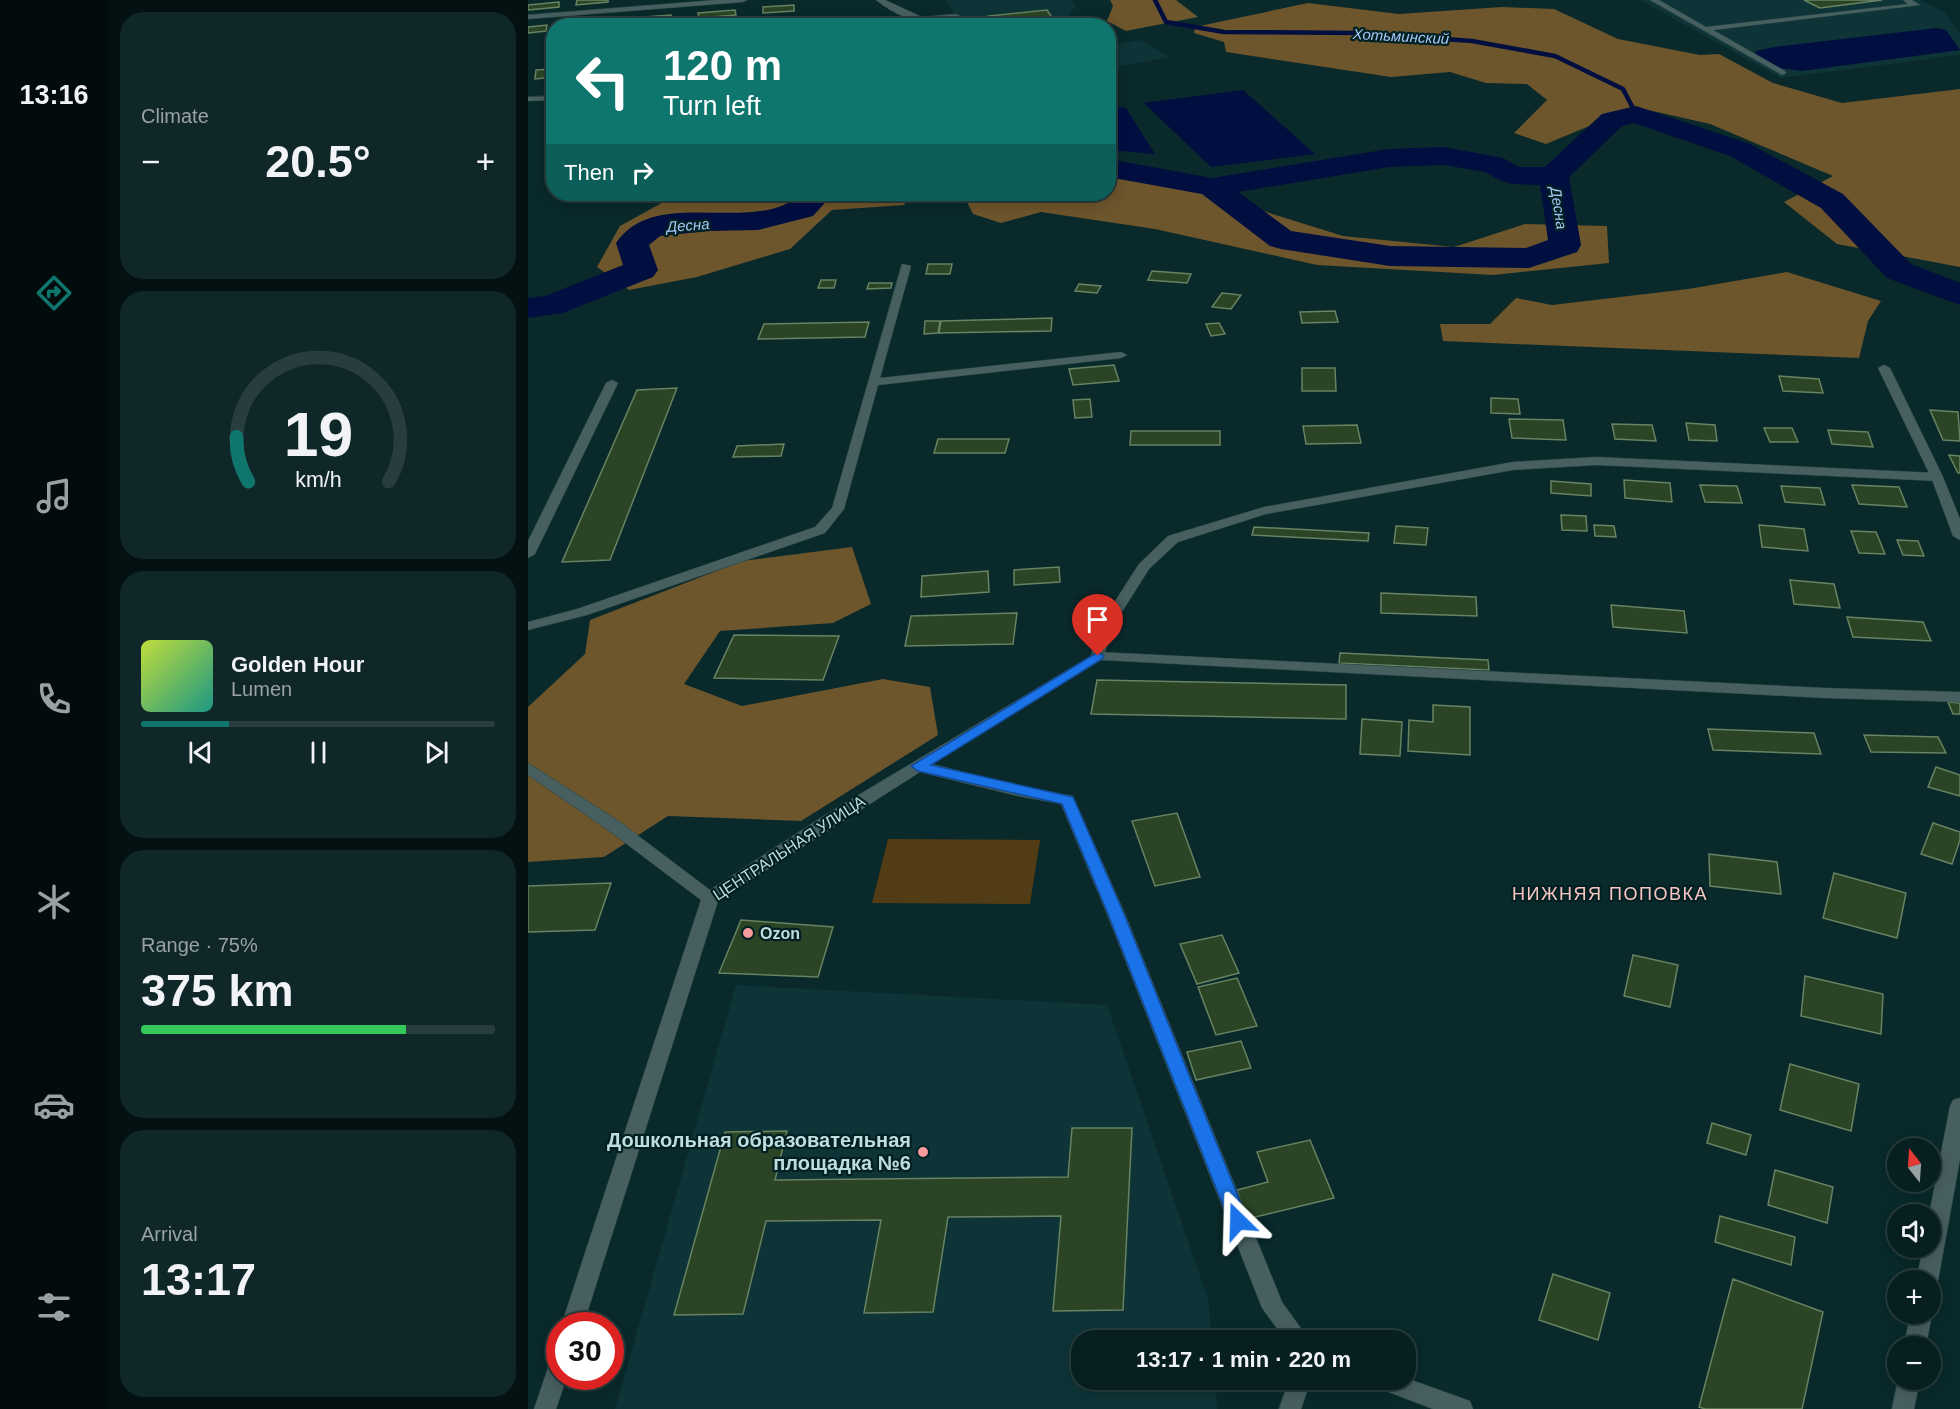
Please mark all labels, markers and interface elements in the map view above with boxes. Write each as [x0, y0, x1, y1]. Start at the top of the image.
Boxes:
water label: Хотьминский [1351, 25, 1450, 47]
icon: left [564, 42, 642, 120]
text: 120 m [663, 42, 782, 89]
text: 13:16 [19, 80, 89, 110]
text: Turn left [663, 91, 761, 121]
text: Climate [141, 105, 209, 127]
text: 20.5° [265, 136, 371, 187]
text: − [141, 143, 160, 180]
text: + [476, 143, 495, 180]
icon: right [626, 156, 659, 189]
text: Then [564, 160, 614, 185]
water label: Десна [1547, 184, 1571, 230]
water label: Десна [664, 215, 710, 235]
icon: directions [33, 272, 75, 314]
text: 19 [283, 400, 353, 469]
text: km/h [295, 469, 341, 493]
icon: music [33, 475, 75, 517]
pin [1072, 594, 1123, 656]
icon: arrive [1081, 603, 1114, 636]
text: Golden Hour [231, 652, 364, 677]
icon: phone [33, 678, 75, 720]
text: Lumen [231, 678, 292, 700]
icon: previous [184, 736, 217, 769]
icon: pause [302, 736, 335, 769]
icon: next [420, 736, 453, 769]
street label: ЦЕНТРАЛЬНАЯ УЛИЦА [710, 792, 868, 904]
icon: climate [33, 881, 75, 923]
district label: НИЖНЯЯ ПОПОВКА [1512, 884, 1708, 904]
place label: Ozon [760, 925, 800, 942]
marker: Ozon [741, 926, 755, 940]
text: Range · 75% [141, 934, 258, 956]
text: 375 km [141, 965, 294, 1016]
icon: car [33, 1084, 75, 1126]
place label: Дошкольная образовательная площадка №6 [607, 1129, 911, 1174]
north arrow [1887, 1138, 1941, 1192]
map controls [1887, 1138, 1941, 1390]
marker: Дошкольная образовательная площадка №6 [916, 1145, 930, 1159]
position arrow [1206, 1189, 1270, 1253]
button: sound [1887, 1204, 1941, 1258]
text: Arrival [141, 1223, 198, 1245]
text: 13:17 [141, 1254, 256, 1305]
button: + [1887, 1270, 1941, 1324]
icon: filters [33, 1286, 75, 1328]
speed limit sign: 30 [546, 1312, 624, 1390]
button: − [1887, 1336, 1941, 1390]
text: 13:17 · 1 min · 220 m [1136, 1347, 1351, 1372]

